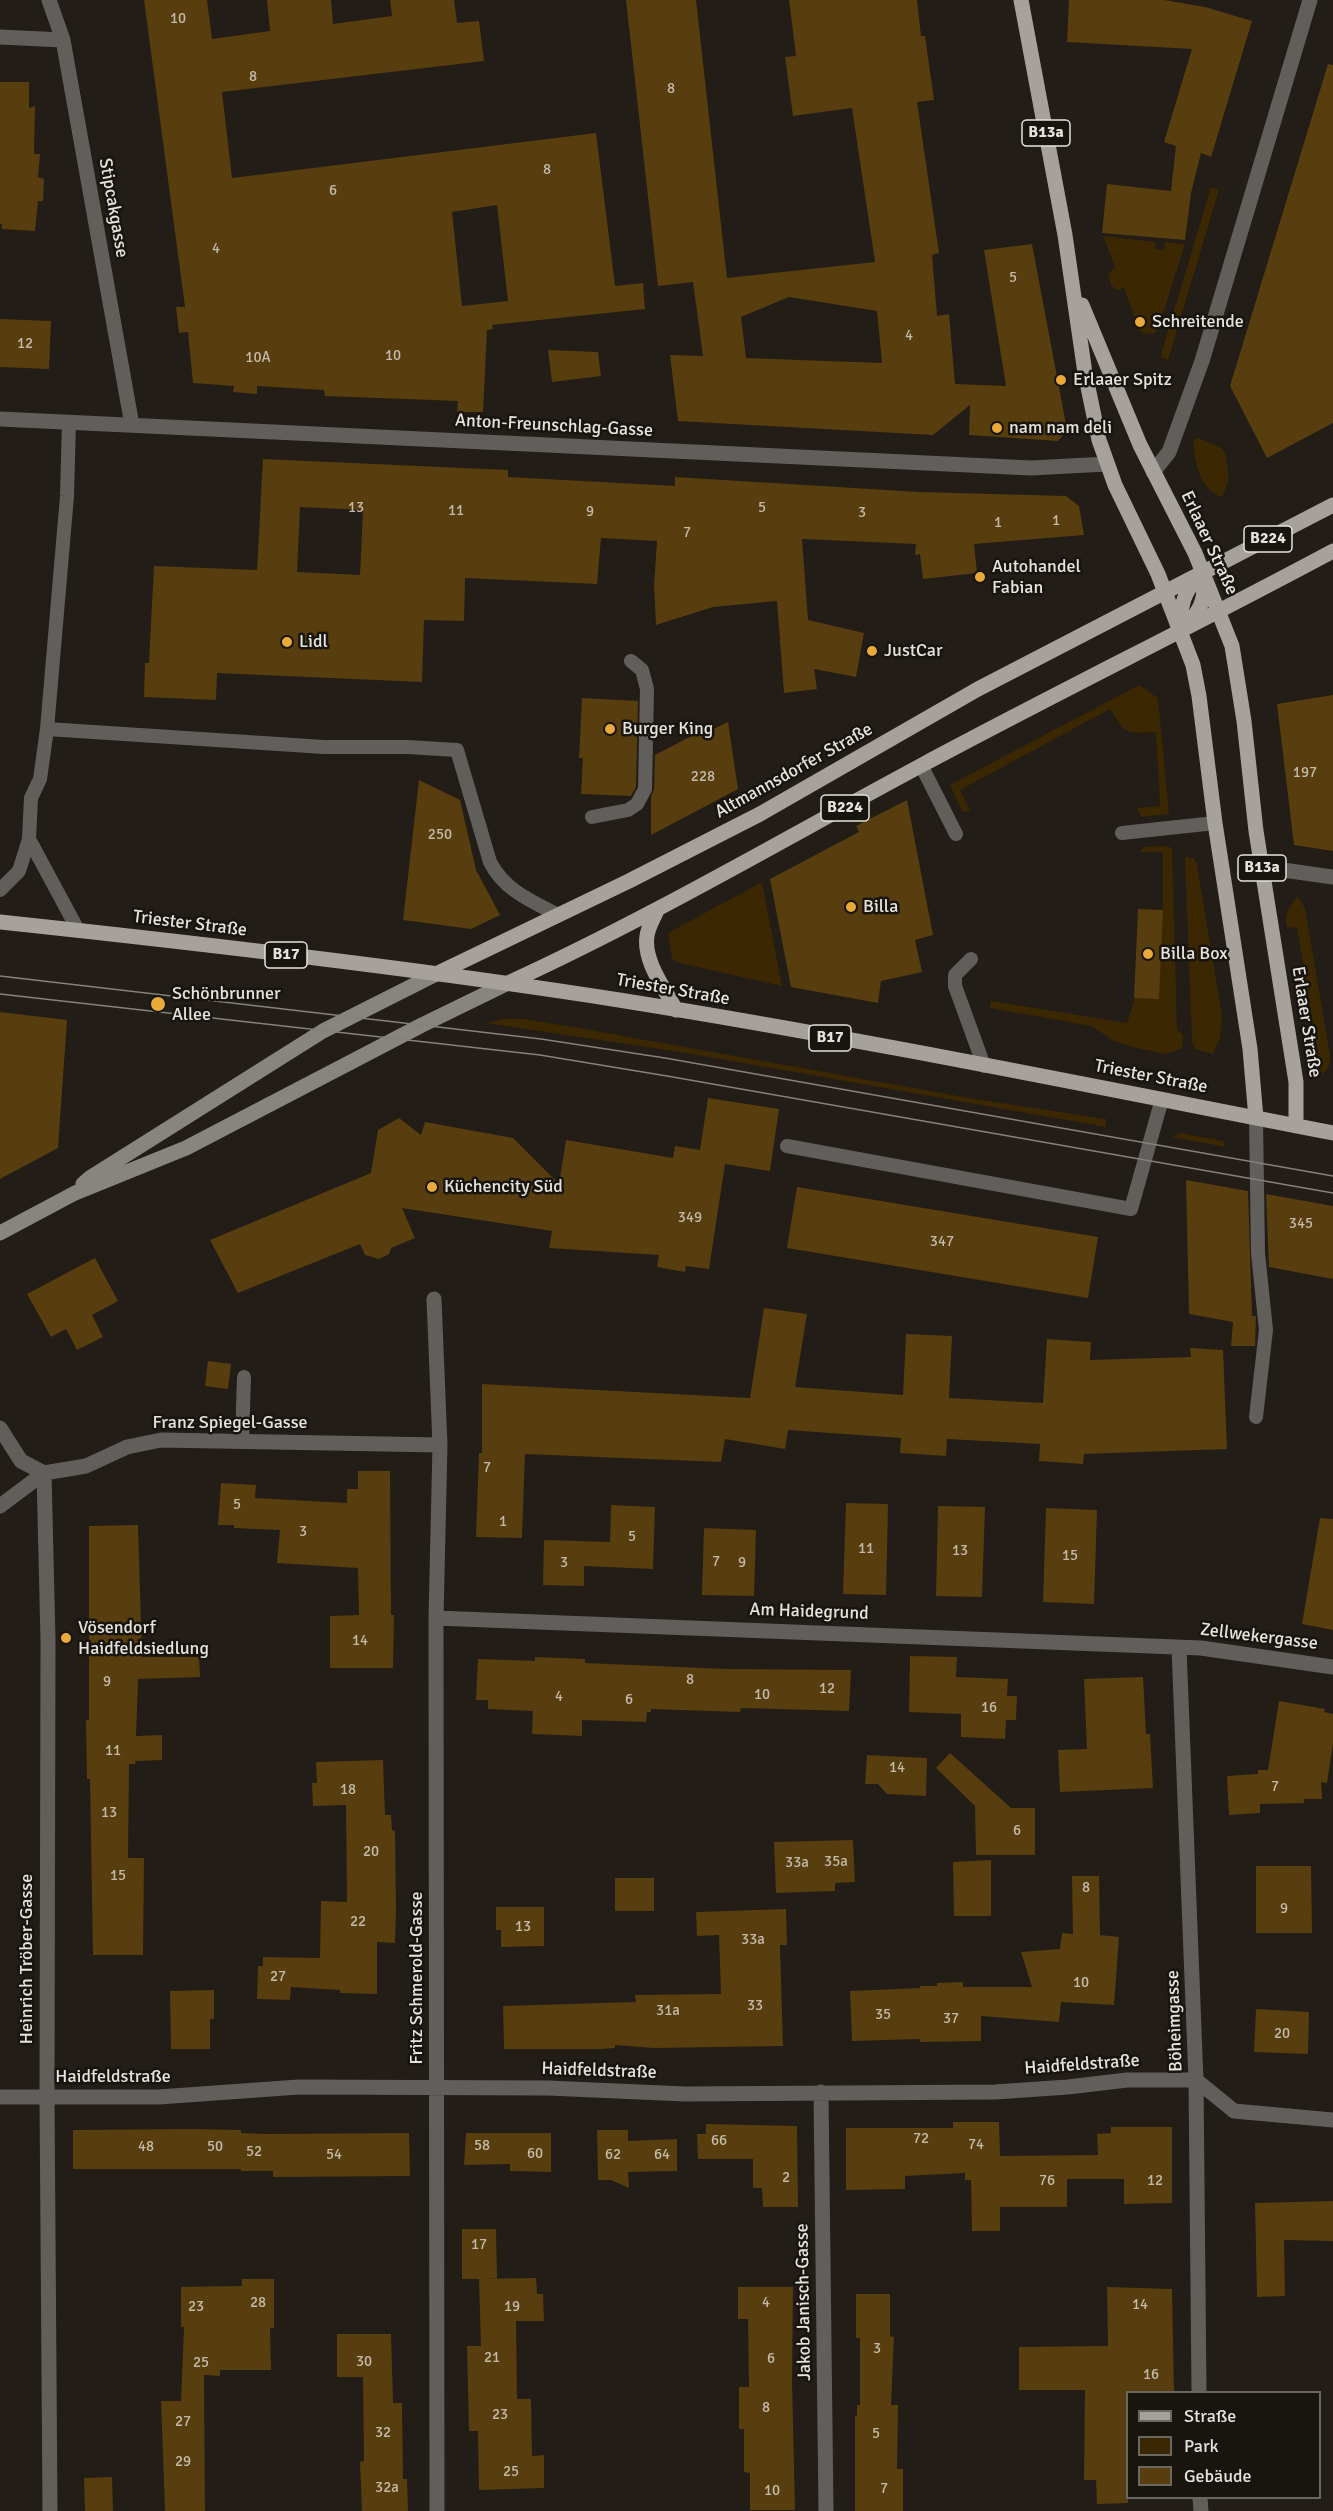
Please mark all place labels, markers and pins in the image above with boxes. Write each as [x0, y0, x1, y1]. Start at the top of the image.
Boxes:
place label: Schreitende [1152, 311, 1244, 333]
marker: Schreitende [1133, 315, 1147, 329]
place label: Erlaaer Spitz [1073, 369, 1172, 391]
marker: Erlaaer Spitz [1054, 373, 1068, 387]
place label: nam nam deli [1009, 417, 1112, 439]
marker: nam nam deli [990, 421, 1004, 435]
place label: Autohandel Fabian [992, 556, 1081, 598]
marker: Autohandel Fabian [973, 570, 987, 584]
place label: Lidl [299, 631, 328, 653]
marker: Lidl [280, 635, 294, 649]
place label: JustCar [884, 640, 943, 662]
marker: JustCar [865, 644, 879, 658]
place label: Burger King [622, 718, 713, 740]
marker: Burger King [603, 722, 617, 736]
place label: Billa [863, 896, 898, 918]
marker: Billa [844, 900, 858, 914]
place label: Billa Box [1160, 943, 1227, 965]
marker: Billa Box [1141, 947, 1155, 961]
place label: Schönbrunner Allee [172, 983, 281, 1026]
marker: Schönbrunner Allee [149, 995, 167, 1013]
place label: Küchencity Süd [444, 1176, 563, 1198]
marker: Küchencity Süd [425, 1180, 439, 1194]
place label: Vösendorf Haidfeldsiedlung [78, 1617, 209, 1660]
marker: Vösendorf Haidfeldsiedlung [59, 1631, 73, 1645]

